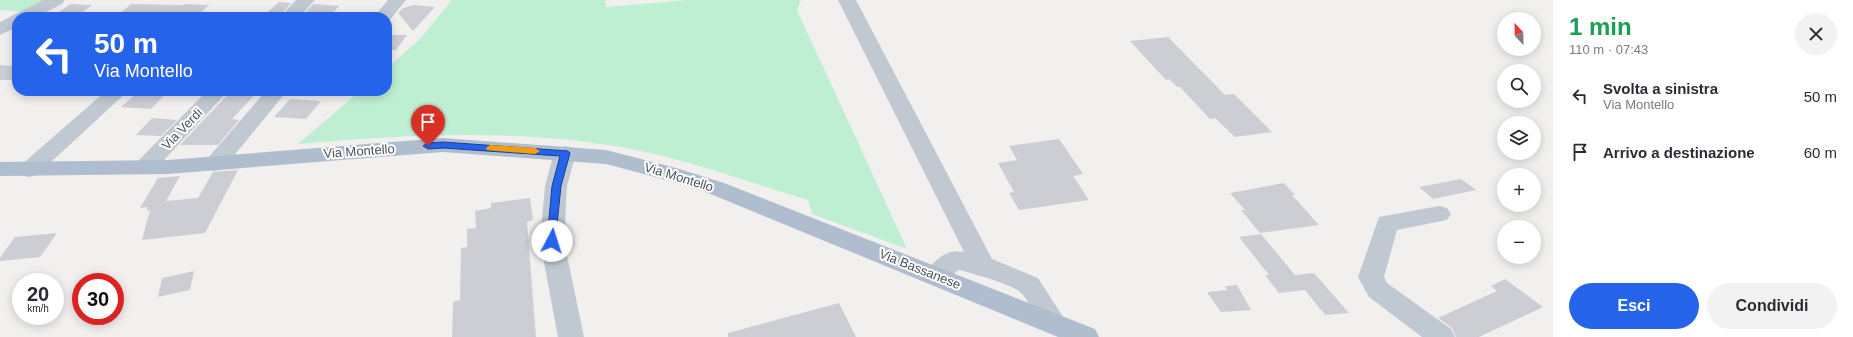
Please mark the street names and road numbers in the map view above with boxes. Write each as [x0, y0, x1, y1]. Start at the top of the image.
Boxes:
street label: Via Verdi [159, 105, 205, 153]
street label: Via Montello [323, 141, 395, 161]
street label: Via Montello [643, 159, 715, 195]
street label: Via Bassanese [877, 246, 963, 292]

